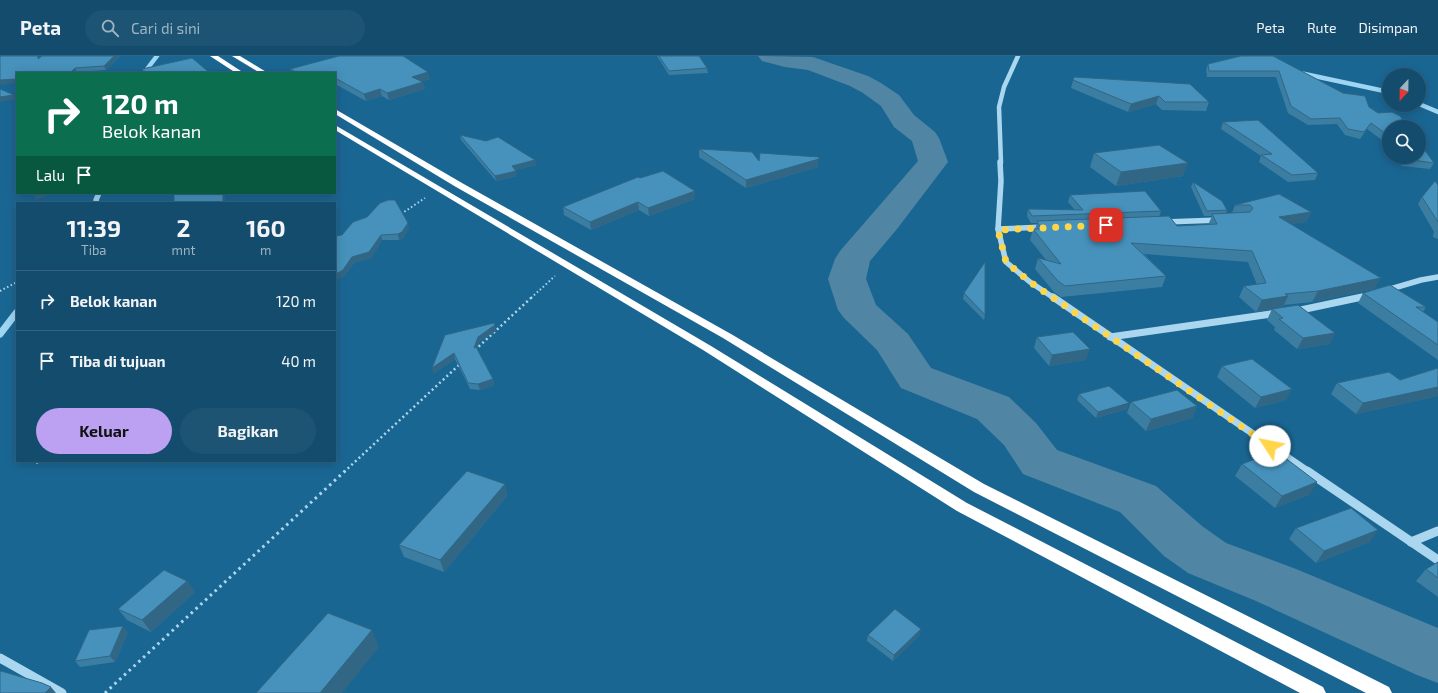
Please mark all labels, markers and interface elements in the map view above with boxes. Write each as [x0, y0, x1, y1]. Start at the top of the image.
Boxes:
search box [85, 10, 365, 46]
text: Peta [20, 16, 61, 39]
icon: search [99, 17, 121, 39]
text: Cari di sini [131, 19, 200, 37]
text: Peta [1256, 19, 1285, 36]
text: Rute [1307, 19, 1336, 36]
text: Disimpan [1358, 19, 1418, 36]
north arrow [1382, 68, 1426, 112]
map controls [1382, 68, 1426, 164]
text: 120 m [102, 86, 179, 120]
icon: right [36, 88, 88, 140]
text: Belok kanan [102, 120, 201, 142]
button: search [1382, 120, 1426, 164]
icon: arrive [73, 164, 95, 186]
text: Lalu [36, 166, 65, 184]
pin [1089, 208, 1123, 242]
text: 11:39 [66, 213, 121, 242]
text: 2 [177, 213, 190, 242]
text: 160 [246, 213, 286, 242]
icon: arrive [1095, 214, 1117, 236]
text: Tiba [81, 242, 106, 258]
text: mnt [172, 242, 195, 258]
text: m [260, 242, 271, 258]
icon: right [36, 290, 58, 312]
text: Belok kanan [70, 292, 157, 310]
text: 120 m [276, 292, 316, 310]
icon: arrive [36, 350, 58, 372]
text: Tiba di tujuan [70, 352, 166, 370]
text: 40 m [281, 352, 316, 370]
button: Keluar [36, 408, 172, 454]
button: Bagikan [180, 408, 316, 454]
position arrow [1249, 425, 1291, 467]

